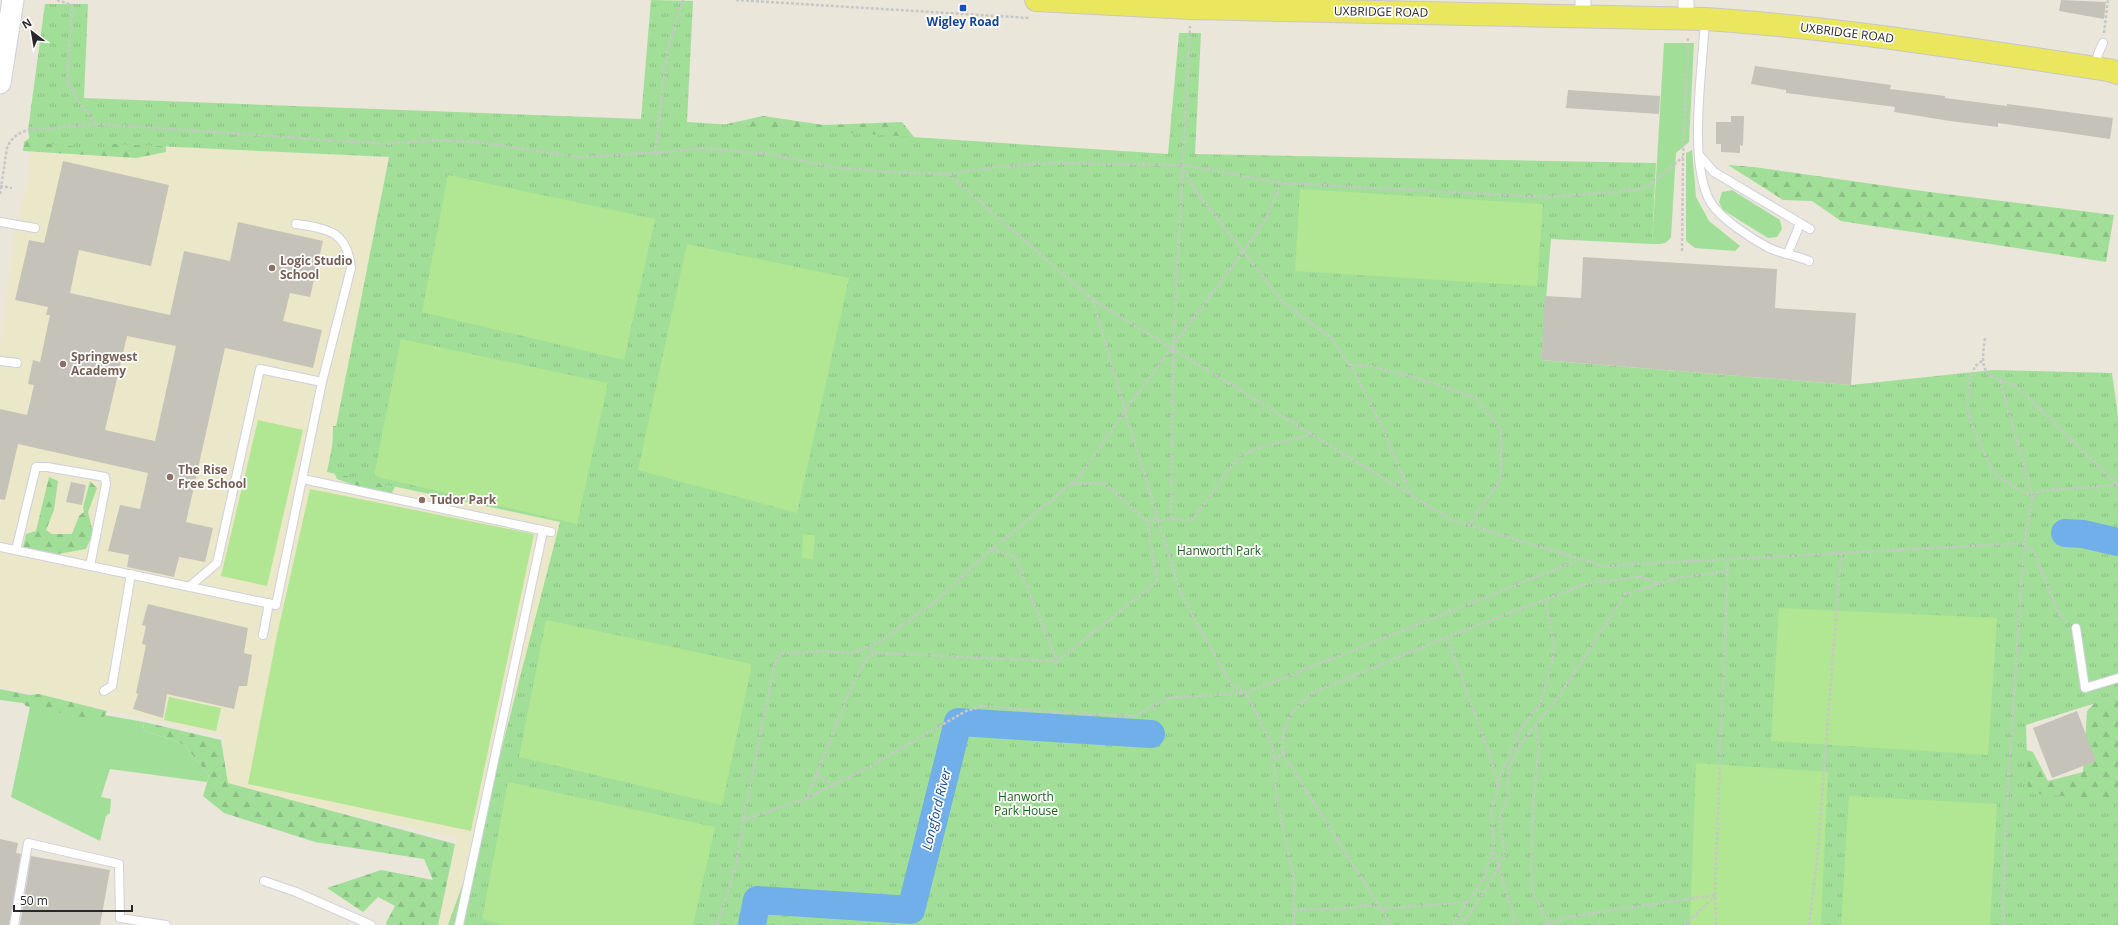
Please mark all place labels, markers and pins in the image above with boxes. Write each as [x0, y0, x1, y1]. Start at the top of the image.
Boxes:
marker: Wigley Road [958, 3, 968, 13]
place label: Wigley Road [927, 13, 999, 30]
place label: Logic Studio School [280, 252, 352, 283]
marker: Logic Studio School [267, 263, 277, 273]
place label: Springwest Academy [71, 348, 138, 379]
marker: Springwest Academy [58, 359, 68, 369]
place label: The Rise Free School [178, 461, 247, 492]
marker: The Rise Free School [165, 472, 175, 482]
place label: Tudor Park [430, 491, 497, 508]
marker: Tudor Park [417, 495, 427, 505]

